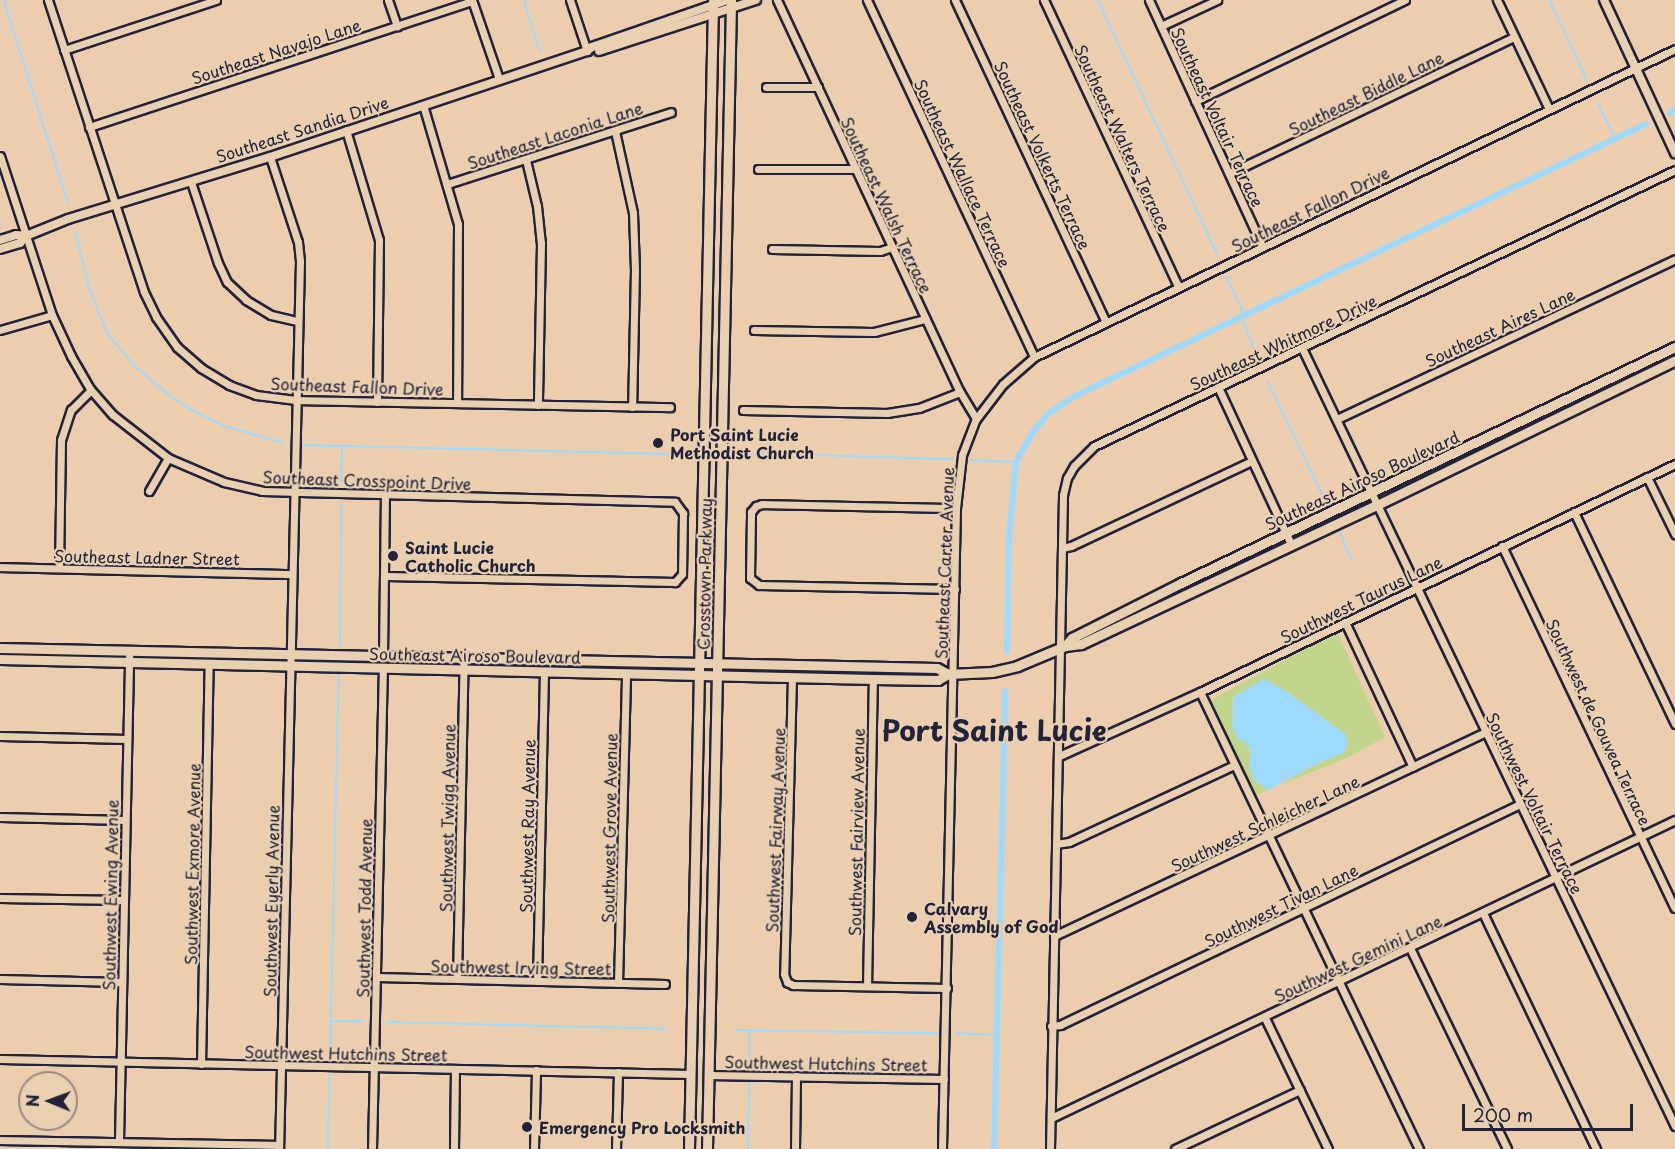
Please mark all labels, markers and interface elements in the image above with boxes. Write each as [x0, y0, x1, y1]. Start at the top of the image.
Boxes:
street label: Southeast Navajo Lane [189, 15, 363, 87]
street label: Southeast Voltair Terrace [1168, 25, 1268, 209]
street label: Southeast Walters Terrace [1071, 42, 1175, 234]
street label: Southeast Biddle Lane [1285, 47, 1447, 139]
street label: Southeast Volkerts Terrace [991, 58, 1095, 252]
street label: Southeast Wallace Terrace [911, 76, 1015, 270]
street label: Southeast Sandia Drive [213, 92, 391, 166]
street label: Southeast Laconia Lane [466, 98, 644, 172]
street label: Southeast Walsh Terrace [838, 115, 936, 295]
street label: Southeast Fallon Drive [1228, 162, 1392, 256]
street label: Southeast Aires Lane [1422, 284, 1578, 370]
street label: Southeast Whitmore Drive [1188, 291, 1378, 393]
street label: Southeast Fallon Drive [270, 373, 444, 399]
place label: Port Saint Lucie Methodist Church [670, 424, 815, 462]
street label: Southeast Airoso Boulevard [1262, 427, 1462, 533]
marker: Port Saint Lucie Methodist Church [651, 436, 665, 450]
street label: Southeast Carter Avenue [931, 466, 957, 660]
street label: Southeast Crosspoint Drive [262, 467, 472, 493]
street label: Crosstown Parkway [693, 498, 715, 650]
place label: Saint Lucie Catholic Church [405, 537, 537, 575]
street label: Southeast Ladner Street [54, 546, 240, 568]
marker: Saint Lucie Catholic Church [386, 549, 400, 563]
street label: Southwest Taurus Lane [1277, 551, 1445, 647]
street label: Southwest de Gouvea Terrace [1542, 615, 1656, 829]
street label: Southeast Airoso Boulevard [369, 644, 581, 666]
street label: Southwest Voltair Terrace [1483, 710, 1587, 896]
district label: Port Saint Lucie [880, 713, 1108, 747]
street label: Southwest Twigg Avenue [436, 724, 458, 912]
street label: Southwest Fairway Avenue [762, 727, 788, 933]
street label: Southwest Fairview Avenue [845, 727, 867, 937]
street label: Southwest Grove Avenue [598, 732, 620, 924]
street label: Southwest Ray Avenue [516, 739, 538, 913]
street label: Southwest Exmore Avenue [181, 763, 203, 965]
street label: Southwest Schleicher Lane [1168, 771, 1362, 875]
street label: Southwest Ewing Avenue [99, 800, 121, 990]
street label: Southwest Eyerly Avenue [260, 804, 282, 998]
street label: Southwest Todd Avenue [353, 818, 375, 998]
street label: Southwest Tivan Lane [1201, 859, 1361, 951]
place label: Calvary Assembly of God [924, 898, 1059, 936]
marker: Calvary Assembly of God [905, 910, 919, 924]
street label: Southwest Gemini Lane [1272, 911, 1444, 1005]
street label: Southwest Irving Street [431, 956, 611, 978]
street label: Southwest Hutchins Street [245, 1042, 447, 1064]
street label: Southwest Hutchins Street [725, 1052, 927, 1074]
north arrow [18, 1071, 78, 1131]
scale bar [1465, 1092, 1636, 1130]
text: N [20, 1094, 44, 1107]
text: 200 m [1473, 1101, 1533, 1128]
place label: Emergency Pro Locksmith [539, 1117, 746, 1137]
marker: Emergency Pro Locksmith [520, 1120, 534, 1134]

